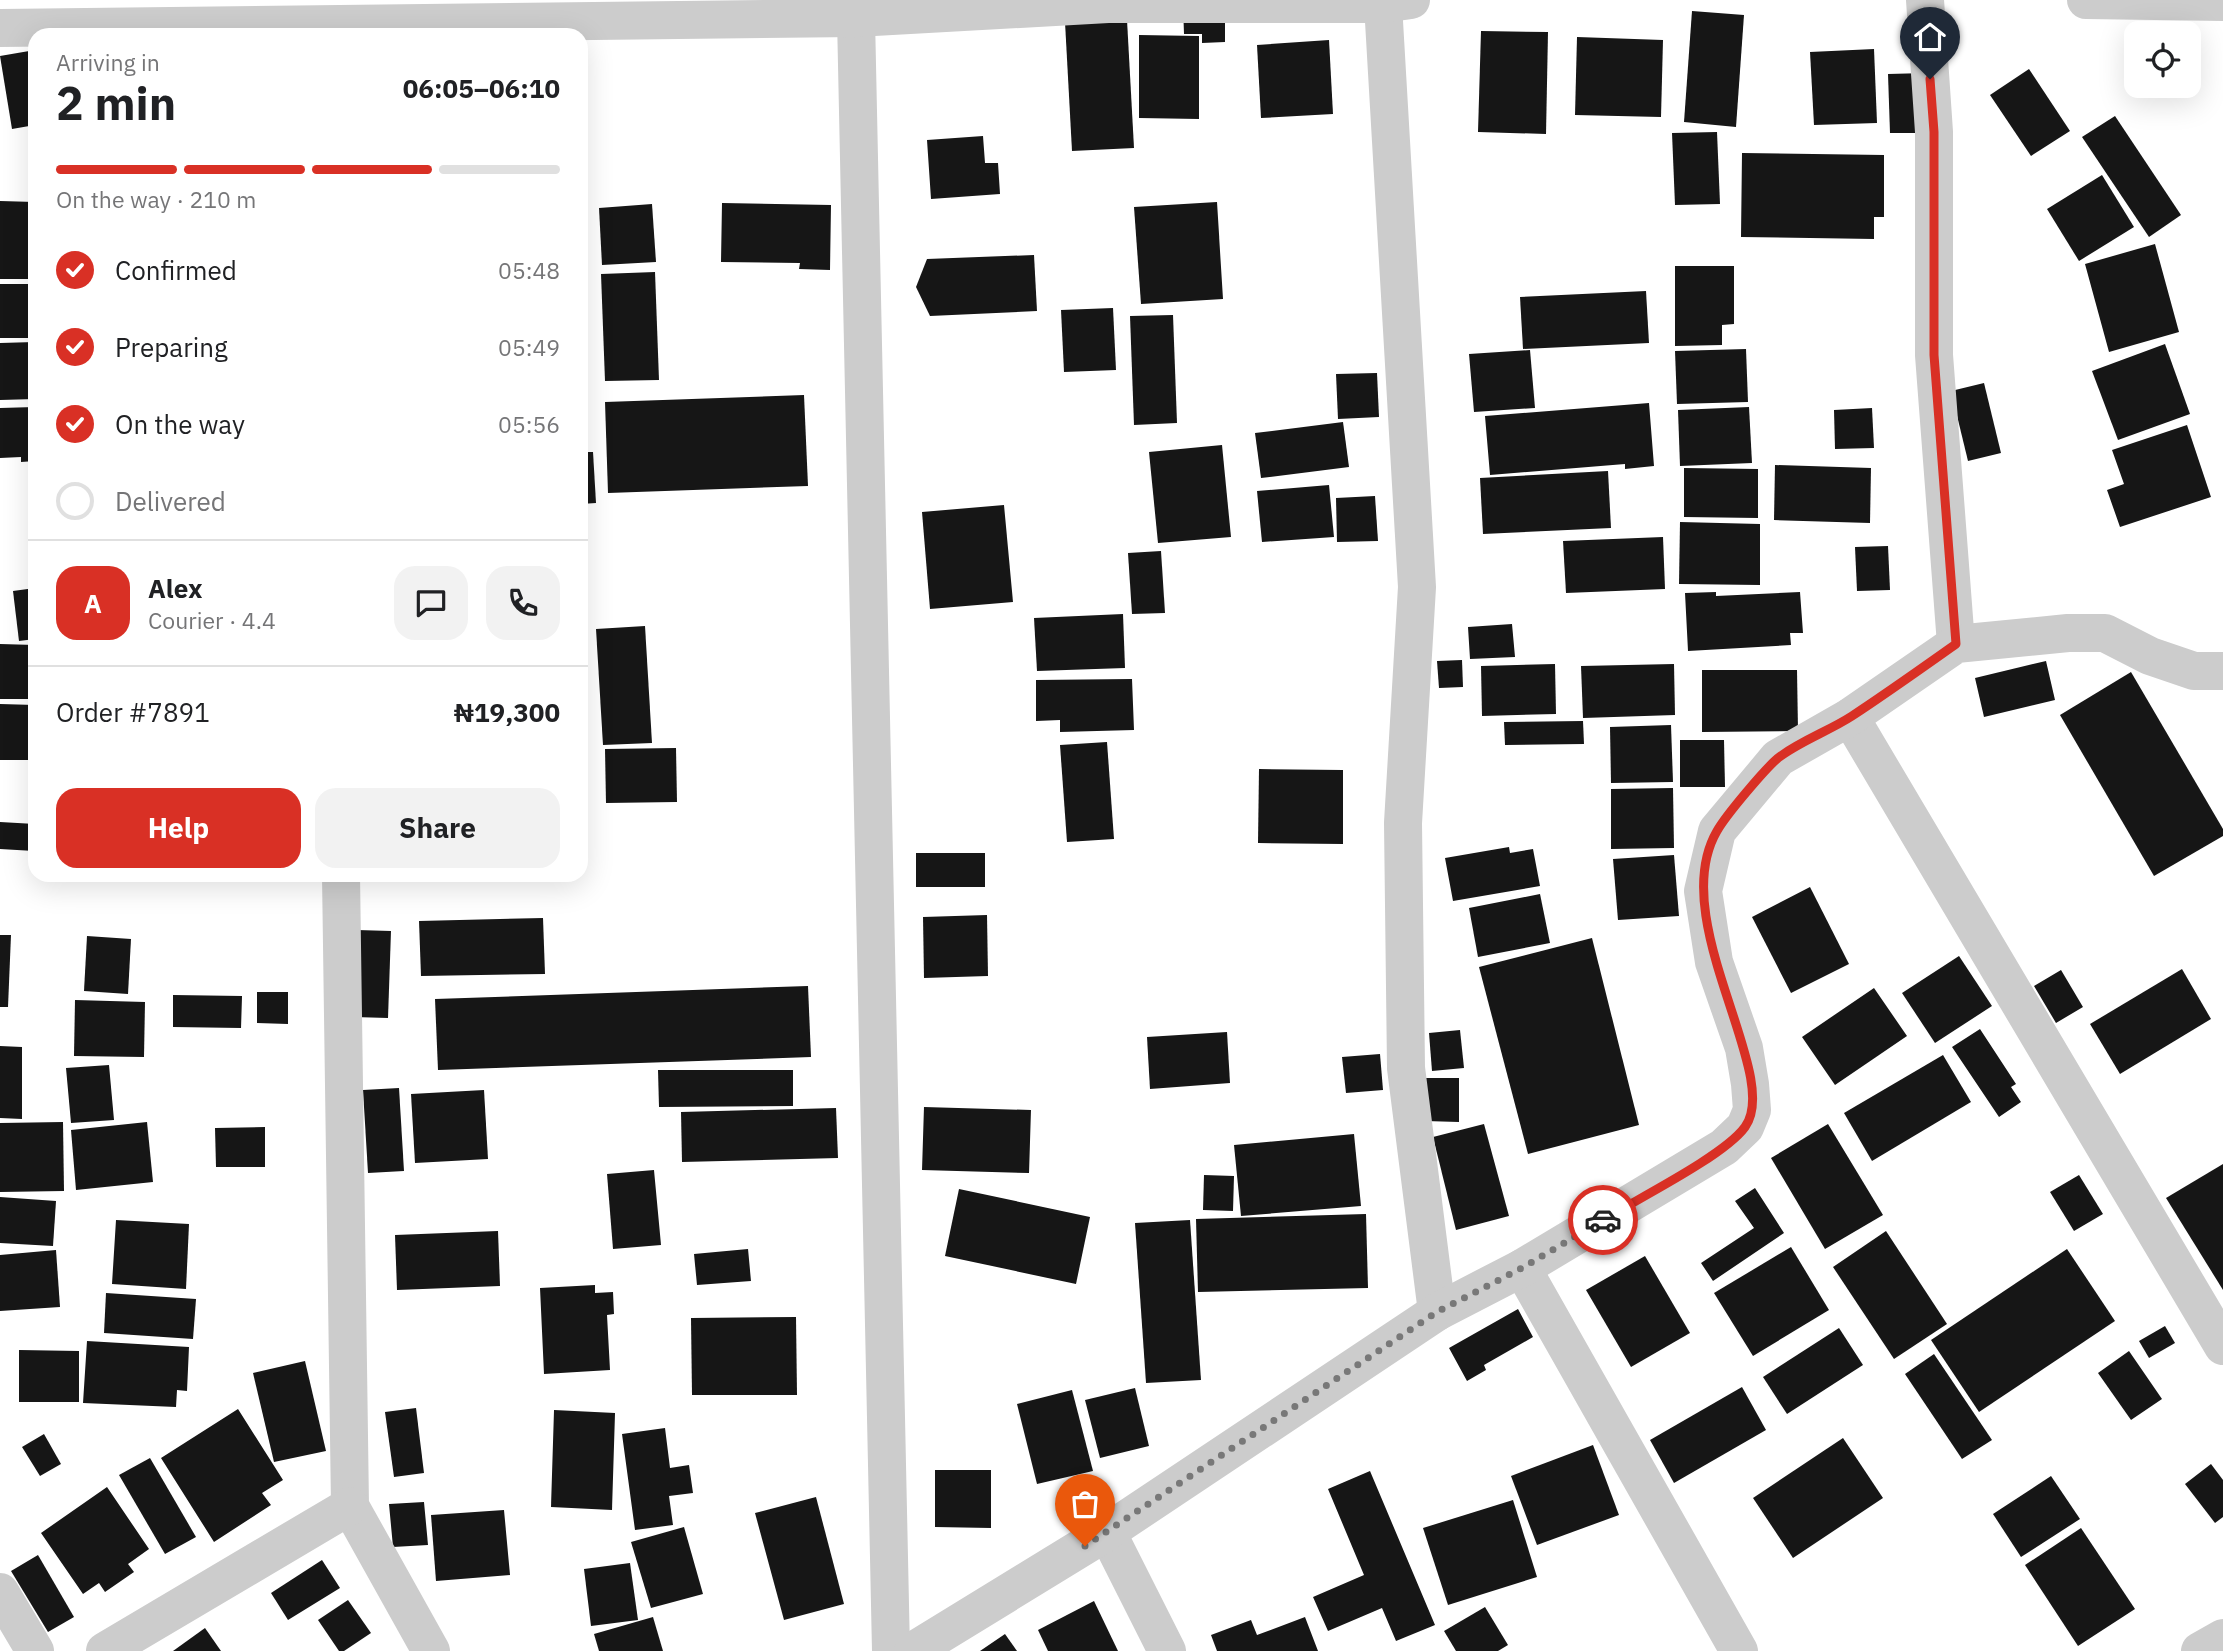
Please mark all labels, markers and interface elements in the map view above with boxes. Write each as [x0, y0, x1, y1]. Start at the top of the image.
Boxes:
pin [1900, 7, 1960, 79]
icon: home [1911, 18, 1949, 56]
map controls [2124, 21, 2201, 98]
button: locate [2124, 21, 2201, 98]
text: Arriving in [56, 47, 160, 77]
text: 06:05–06:10 [403, 71, 560, 105]
text: 2 min [56, 73, 176, 133]
text: On the way · 210 m [56, 184, 256, 214]
icon: check [56, 251, 94, 289]
text: Confirmed [115, 253, 237, 287]
text: 05:48 [498, 255, 560, 285]
icon: check [56, 328, 94, 366]
text: Preparing [115, 330, 228, 364]
text: 05:49 [498, 332, 560, 362]
icon: check [56, 405, 94, 443]
text: On the way [115, 407, 245, 441]
text: 05:56 [498, 409, 560, 439]
text: Delivered [115, 484, 226, 518]
button: chat [394, 566, 468, 640]
button: phone [486, 566, 560, 640]
text: Alex [148, 571, 202, 605]
text: A [84, 586, 102, 620]
text: Courier · 4.4 [148, 605, 276, 635]
text: Order #7891 [56, 695, 210, 729]
text: ₦19,300 [454, 695, 560, 729]
button: Help [56, 788, 301, 868]
button: Share [315, 788, 560, 868]
courier [1568, 1185, 1638, 1255]
icon: car [1584, 1201, 1622, 1239]
pin [1055, 1474, 1115, 1546]
icon: bag [1066, 1485, 1104, 1523]

